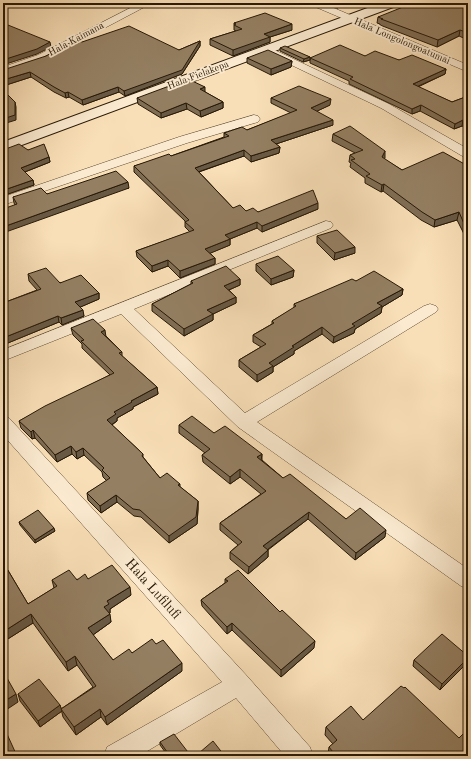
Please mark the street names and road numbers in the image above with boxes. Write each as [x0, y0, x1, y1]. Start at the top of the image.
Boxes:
street label: Hala Longolongoatumai [352, 16, 452, 66]
street label: Hala Kaimana [46, 20, 106, 58]
street label: Hala Fielakepa [166, 59, 230, 91]
street label: Hala Lufilufi [123, 556, 183, 622]

